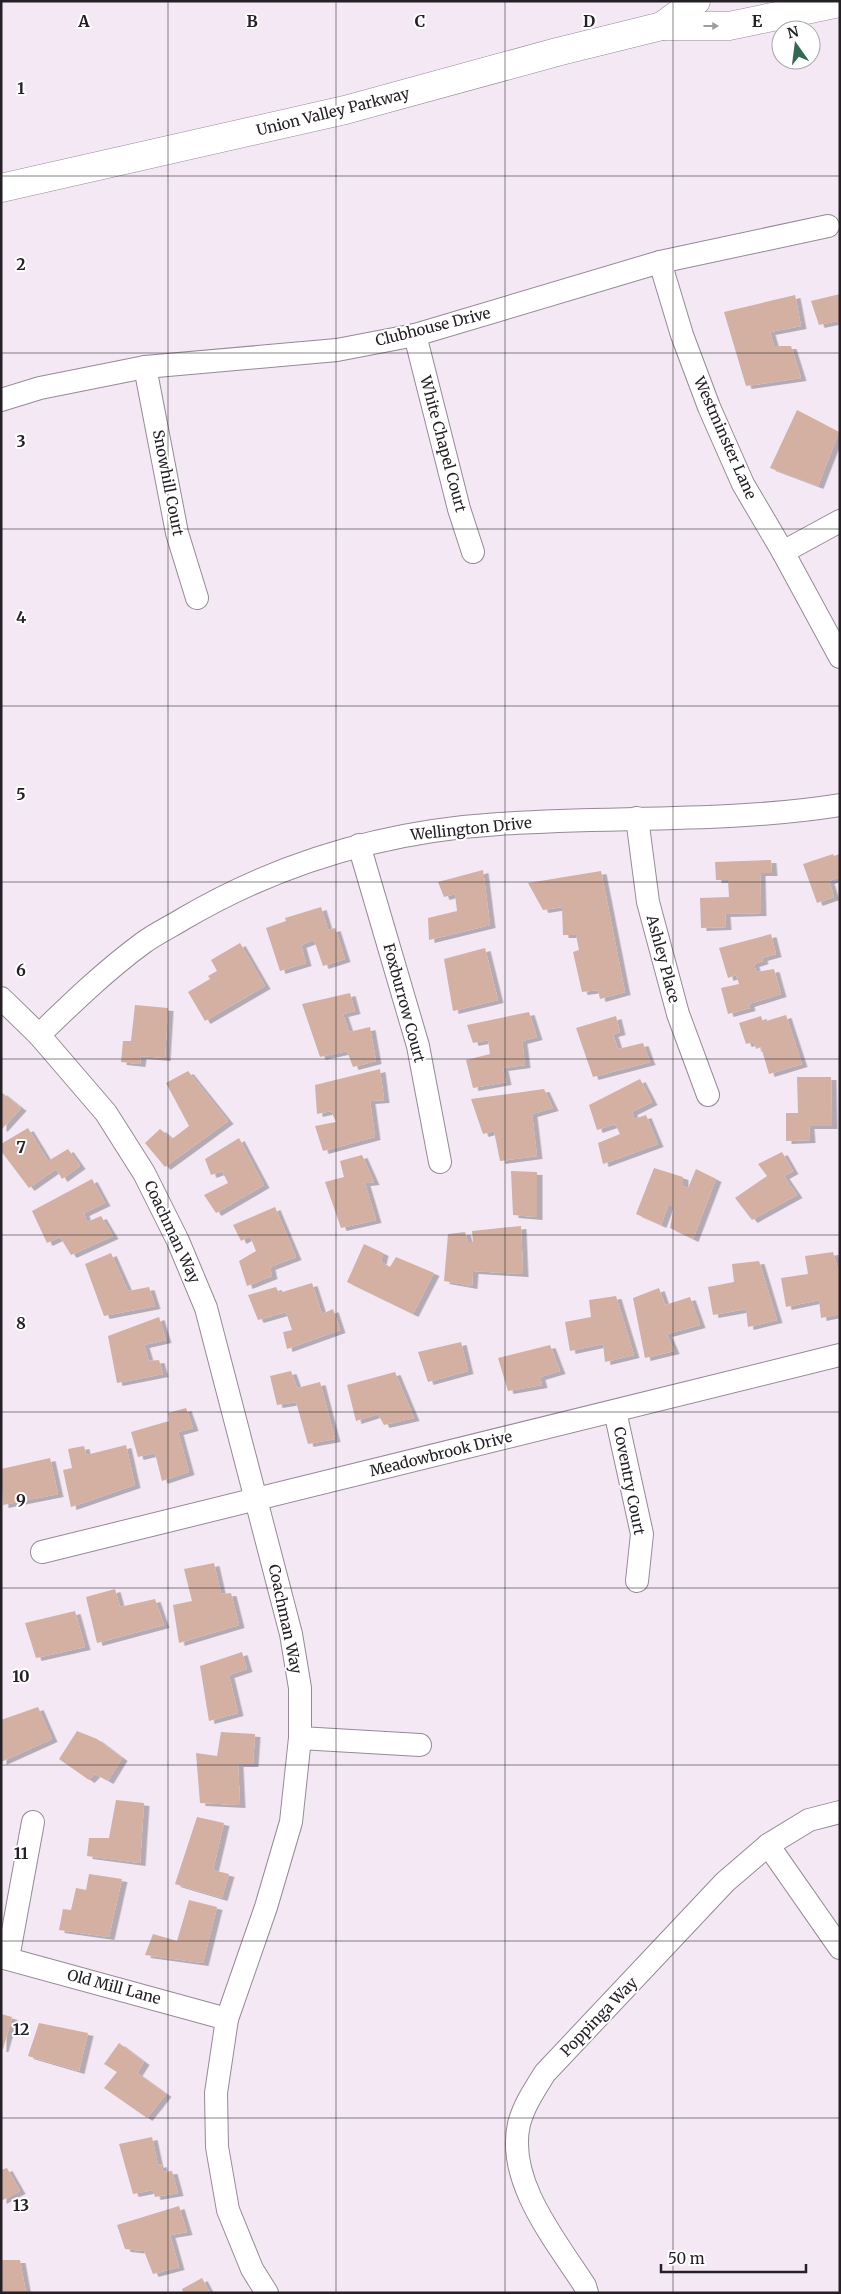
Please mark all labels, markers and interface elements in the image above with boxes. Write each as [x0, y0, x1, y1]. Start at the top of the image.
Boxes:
text: A [77, 11, 90, 31]
text: B [246, 11, 258, 31]
text: C [415, 11, 425, 31]
text: D [583, 11, 595, 31]
text: E [752, 11, 763, 31]
north arrow [771, 20, 821, 70]
one-way arrow [703, 22, 719, 30]
text: N [785, 22, 800, 42]
text: 1 [17, 78, 25, 98]
street label: Union Valley Parkway [254, 83, 412, 140]
text: 2 [16, 254, 26, 274]
street label: Clubhouse Drive [373, 303, 493, 350]
street label: White Chapel Court [416, 373, 471, 514]
street label: Westminster Lane [690, 373, 761, 502]
street label: Snowhill Court [149, 428, 188, 538]
text: 3 [16, 431, 26, 451]
text: 4 [16, 607, 26, 627]
text: 5 [16, 784, 26, 804]
street label: Wellington Drive [408, 813, 533, 844]
street label: Ashley Place [642, 912, 684, 1005]
street label: Foxburrow Court [379, 941, 430, 1065]
text: 6 [16, 960, 26, 980]
text: 7 [16, 1137, 26, 1157]
street label: Coachman Way [140, 1177, 205, 1286]
text: 8 [16, 1313, 26, 1333]
street label: Coventry Court [610, 1425, 649, 1537]
street label: Meadowbrook Drive [368, 1427, 514, 1480]
text: 9 [16, 1490, 26, 1510]
street label: Coachman Way [265, 1563, 306, 1676]
text: 10 [12, 1666, 30, 1686]
text: 11 [14, 1843, 29, 1863]
street label: Old Mill Lane [65, 1965, 163, 2008]
street label: Poppinga Way [556, 1973, 641, 2060]
text: 12 [13, 2019, 29, 2039]
text: 13 [13, 2195, 29, 2215]
scale bar [661, 2242, 806, 2274]
text: 50 m [668, 2249, 705, 2268]

